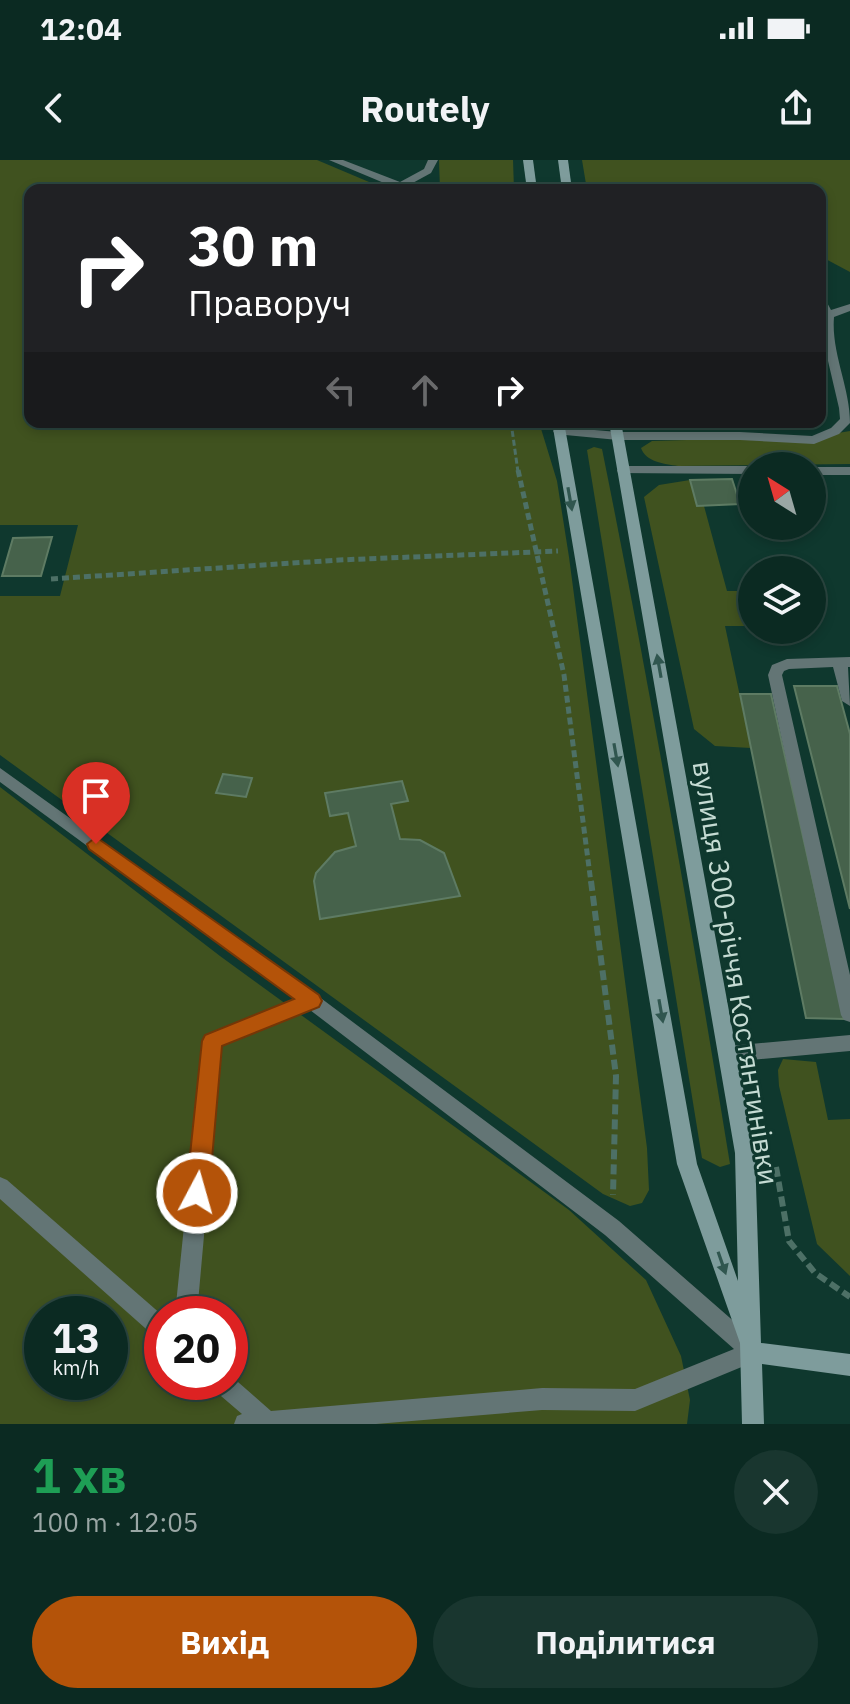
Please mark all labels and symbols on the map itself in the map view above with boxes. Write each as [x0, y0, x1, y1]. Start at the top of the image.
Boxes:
north arrow [738, 452, 826, 540]
one-way arrow [565, 487, 577, 512]
one-way arrow [652, 653, 664, 678]
one-way arrow [610, 743, 622, 768]
street label: вулиця 300-річчя Костянтинівки [685, 758, 788, 1188]
pin [62, 762, 130, 844]
one-way arrow [655, 999, 667, 1024]
position arrow [155, 1151, 239, 1235]
one-way arrow [716, 1251, 728, 1275]
speed limit sign: 20 [144, 1296, 248, 1400]

